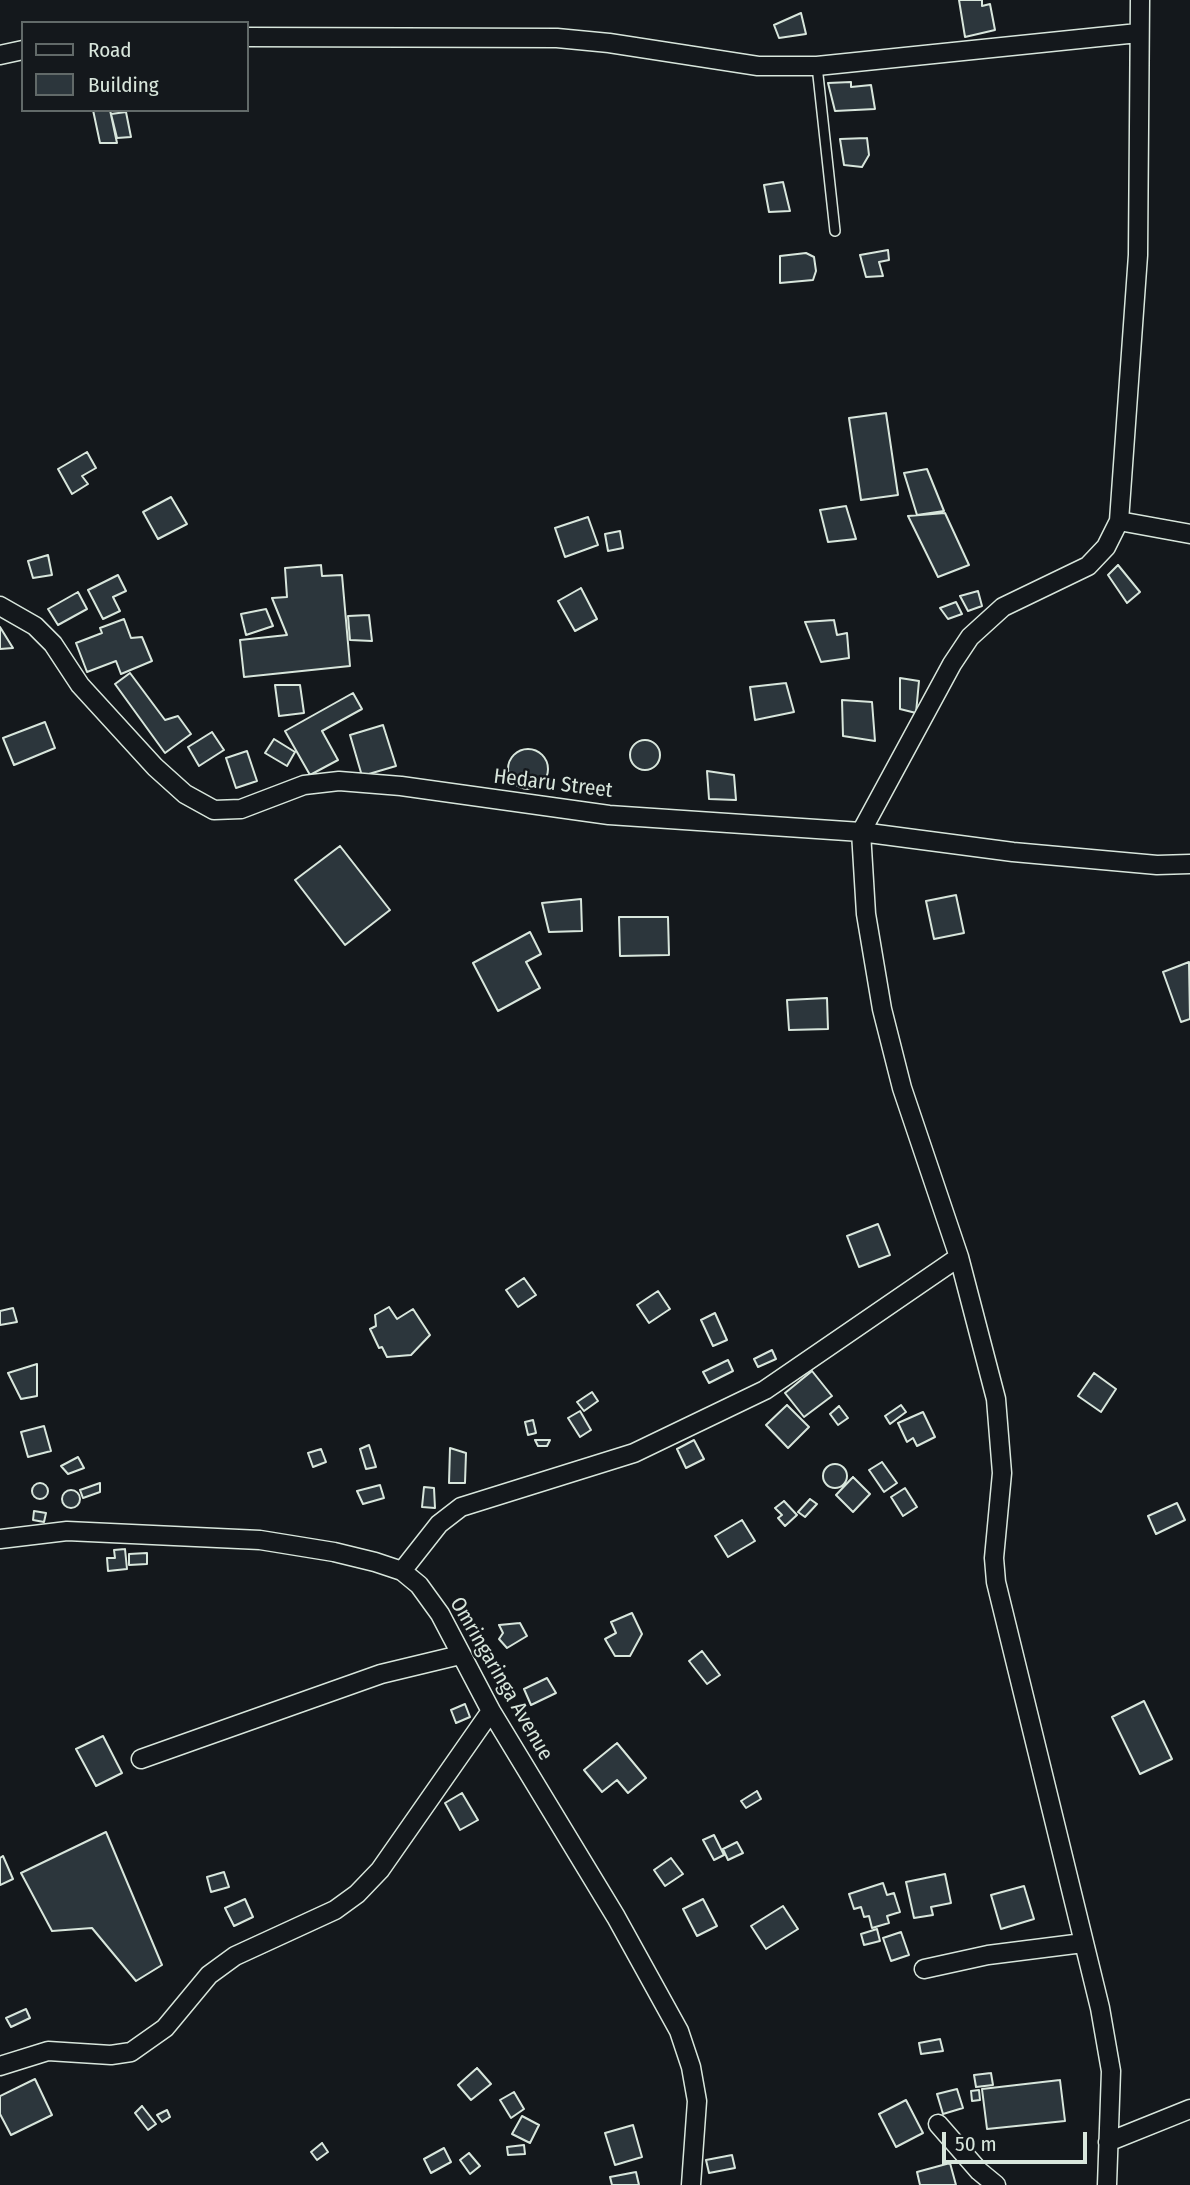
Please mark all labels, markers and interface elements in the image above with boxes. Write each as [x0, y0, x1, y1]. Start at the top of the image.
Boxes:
legend [21, 21, 248, 112]
text: Road [88, 37, 132, 63]
text: Building [88, 72, 159, 98]
street label: Hedaru Street [492, 764, 614, 804]
street label: Omringaringa Avenue [444, 1593, 558, 1765]
scale bar [945, 2118, 1090, 2162]
text: 50 m [955, 2131, 997, 2157]

